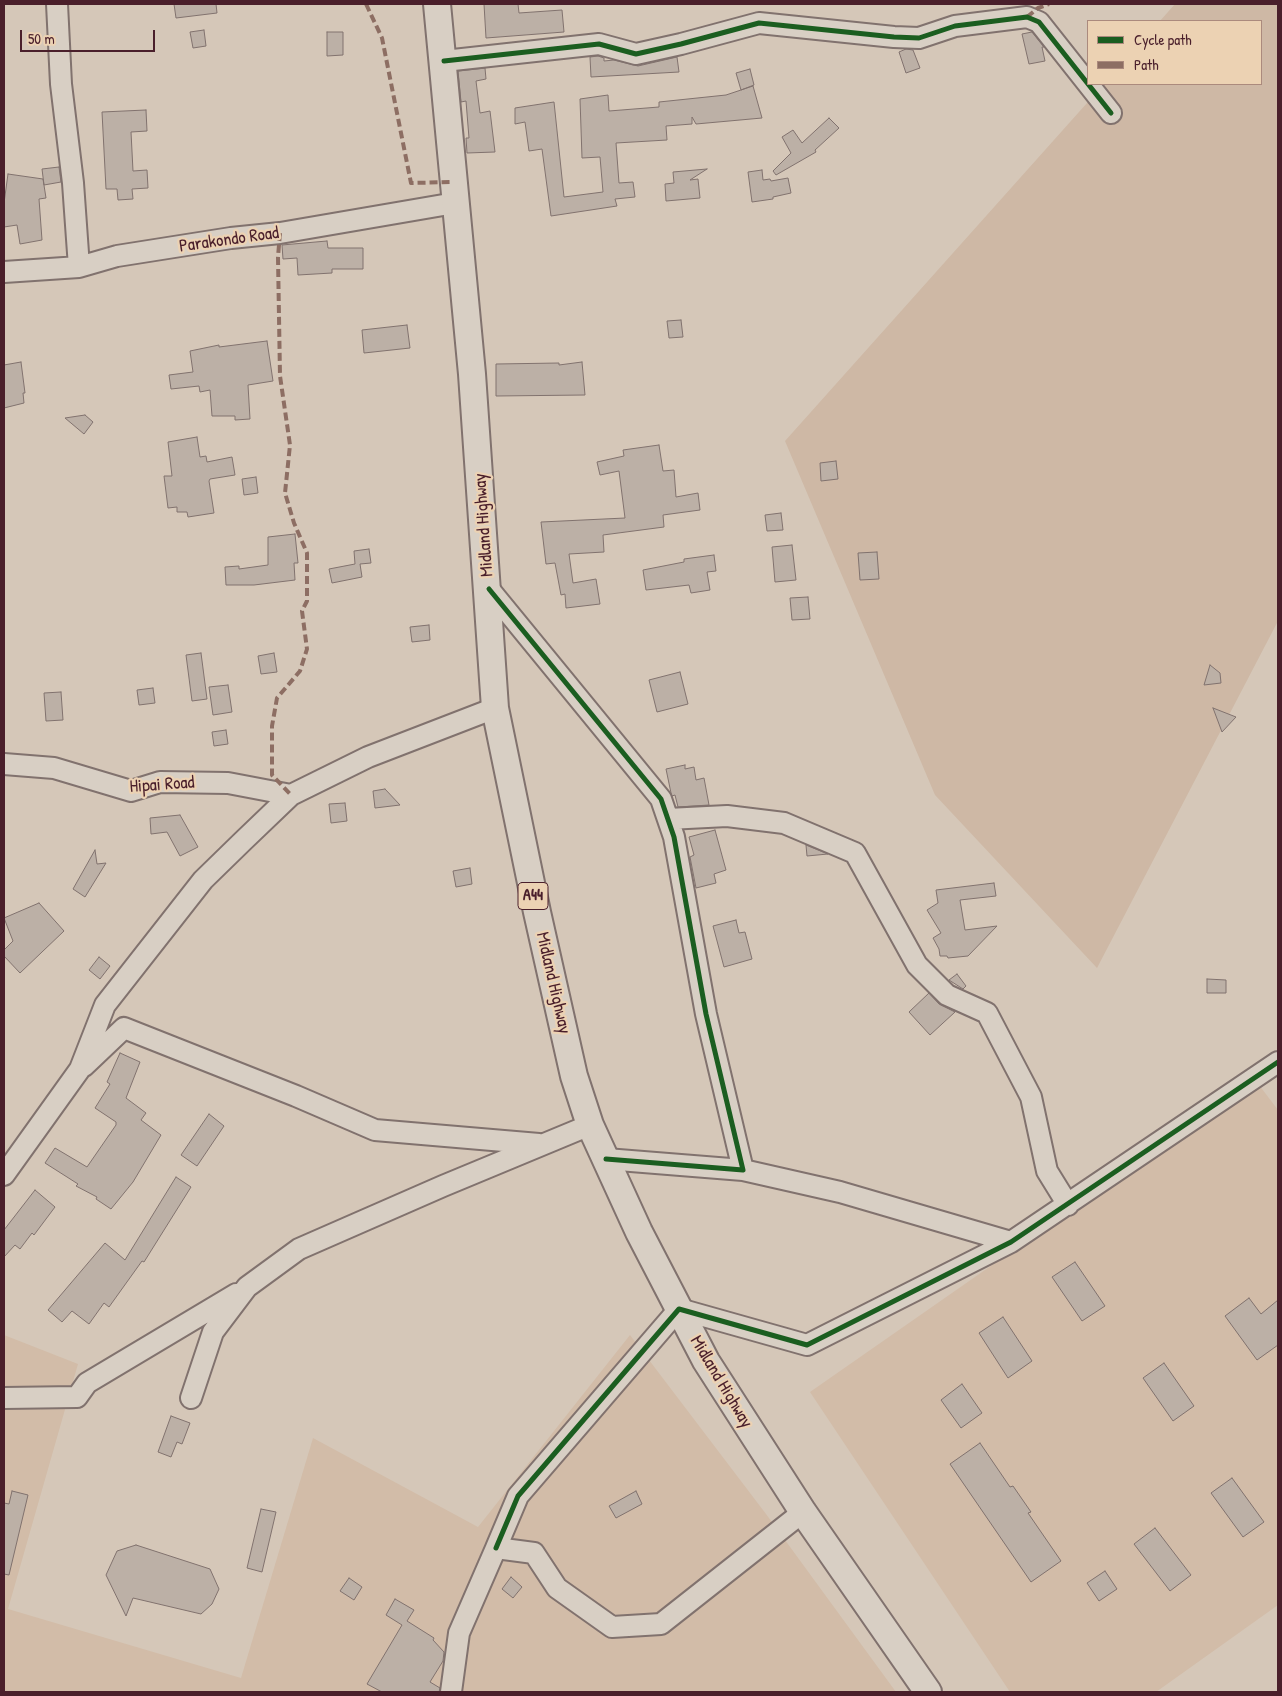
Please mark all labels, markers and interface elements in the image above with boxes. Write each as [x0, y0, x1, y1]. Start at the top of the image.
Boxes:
scale bar [22, 20, 158, 52]
legend [1087, 20, 1262, 85]
text: 50 m [28, 28, 55, 49]
text: Cycle path [1134, 29, 1192, 50]
text: Path [1134, 54, 1159, 75]
street label: Parakondo Road [178, 222, 280, 258]
street label: Midland Highway [470, 472, 498, 578]
street label: Hipai Road [129, 772, 195, 798]
road number: A44 [518, 882, 548, 909]
street label: Midland Highway [531, 930, 575, 1036]
street label: Midland Highway [685, 1332, 757, 1432]

